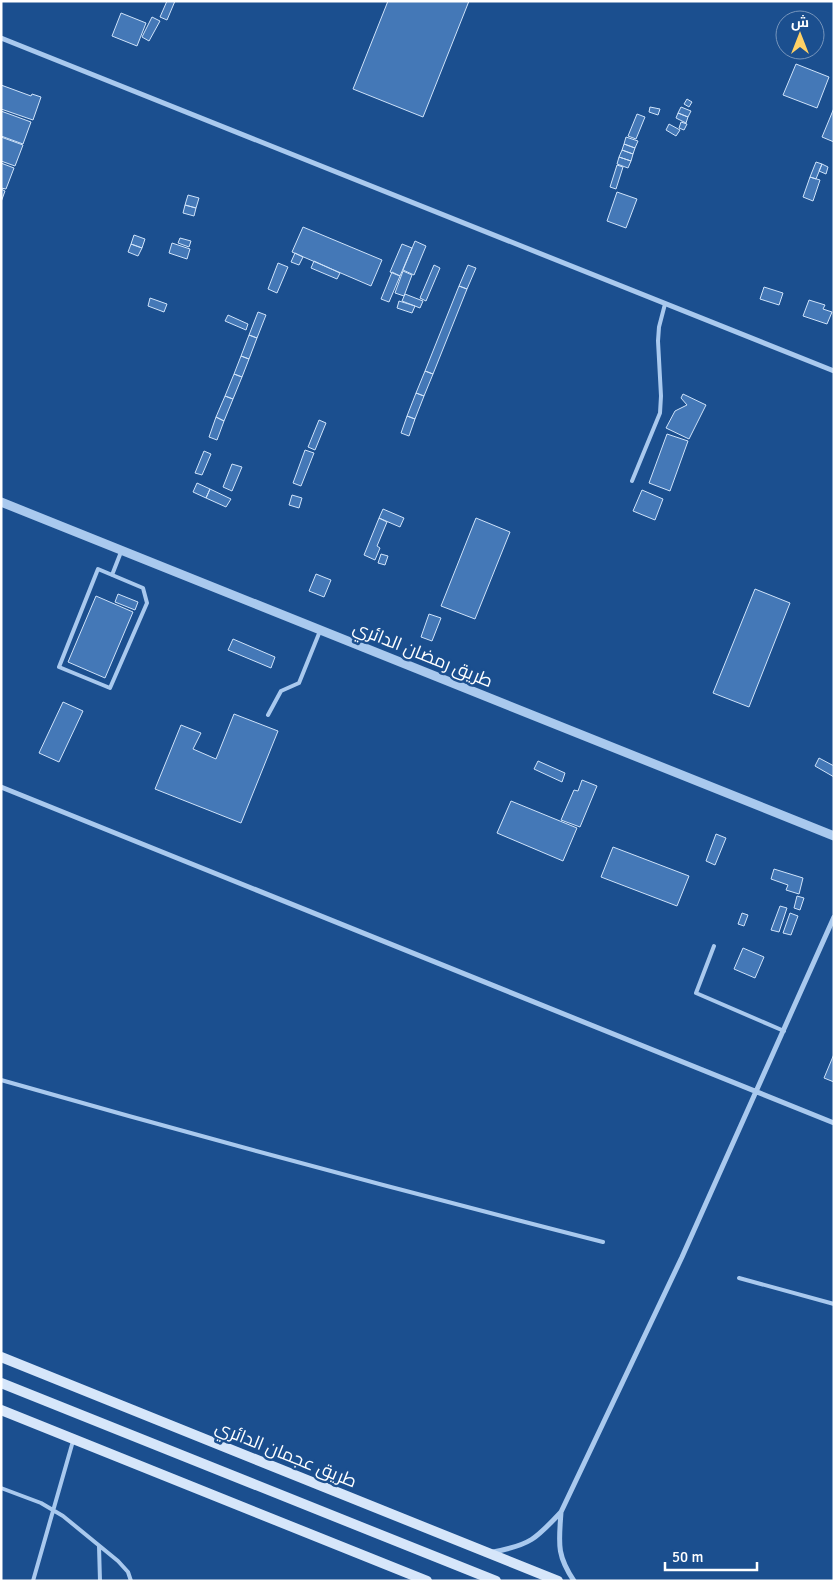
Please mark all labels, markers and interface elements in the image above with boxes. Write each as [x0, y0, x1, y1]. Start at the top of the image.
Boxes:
north arrow [775, 10, 825, 60]
text: ش [791, 14, 809, 31]
street label: طريق رمضان الدائري [349, 616, 496, 695]
street label: طريق عجمان الدائري [211, 1416, 360, 1495]
scale bar [665, 1540, 758, 1572]
text: 50 m [672, 1548, 703, 1566]

